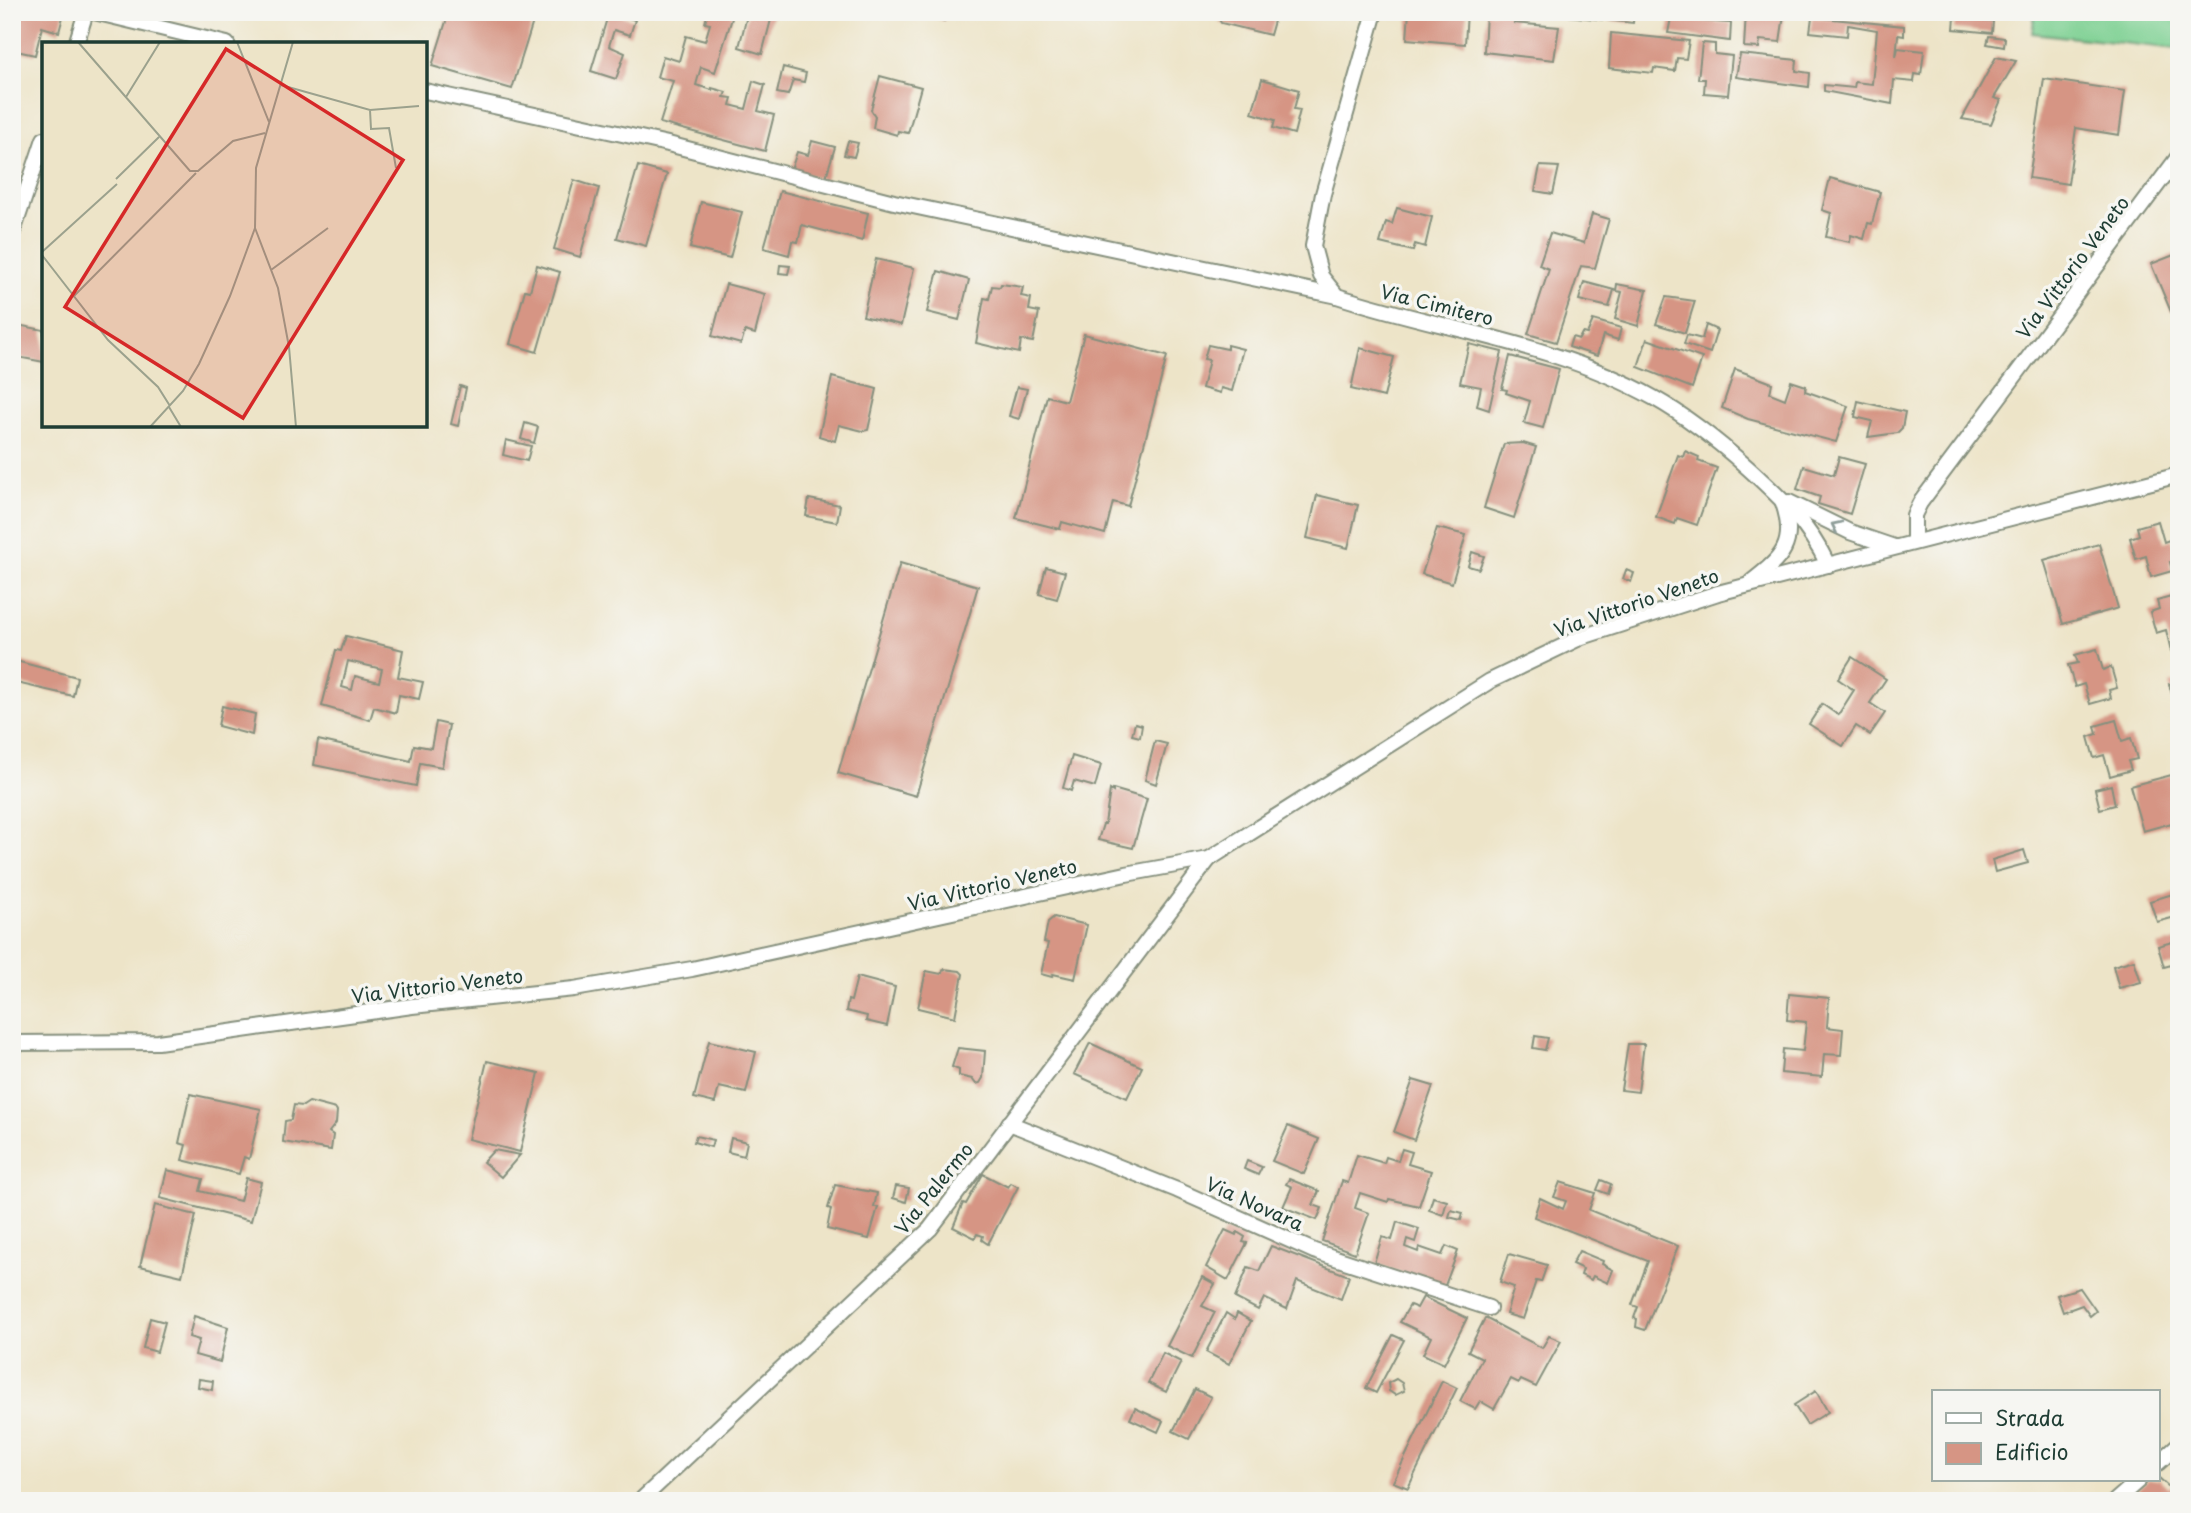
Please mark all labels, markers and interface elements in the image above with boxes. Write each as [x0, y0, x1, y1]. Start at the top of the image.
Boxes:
inset map [42, 42, 427, 427]
street label: Via Vittorio Veneto [2009, 190, 2135, 344]
street label: Via Cimitero [1377, 276, 1497, 332]
one-way arrow [1831, 520, 1844, 534]
street label: Via Vittorio Veneto [1550, 561, 1722, 643]
street label: Via Vittorio Veneto [905, 851, 1079, 917]
street label: Via Vittorio Veneto [350, 961, 524, 1009]
street label: Via Palermo [887, 1136, 979, 1240]
street label: Via Novara [1202, 1169, 1308, 1237]
legend [1932, 1390, 2160, 1482]
text: Strada [1995, 1401, 2065, 1433]
text: Edificio [1995, 1435, 2068, 1467]

